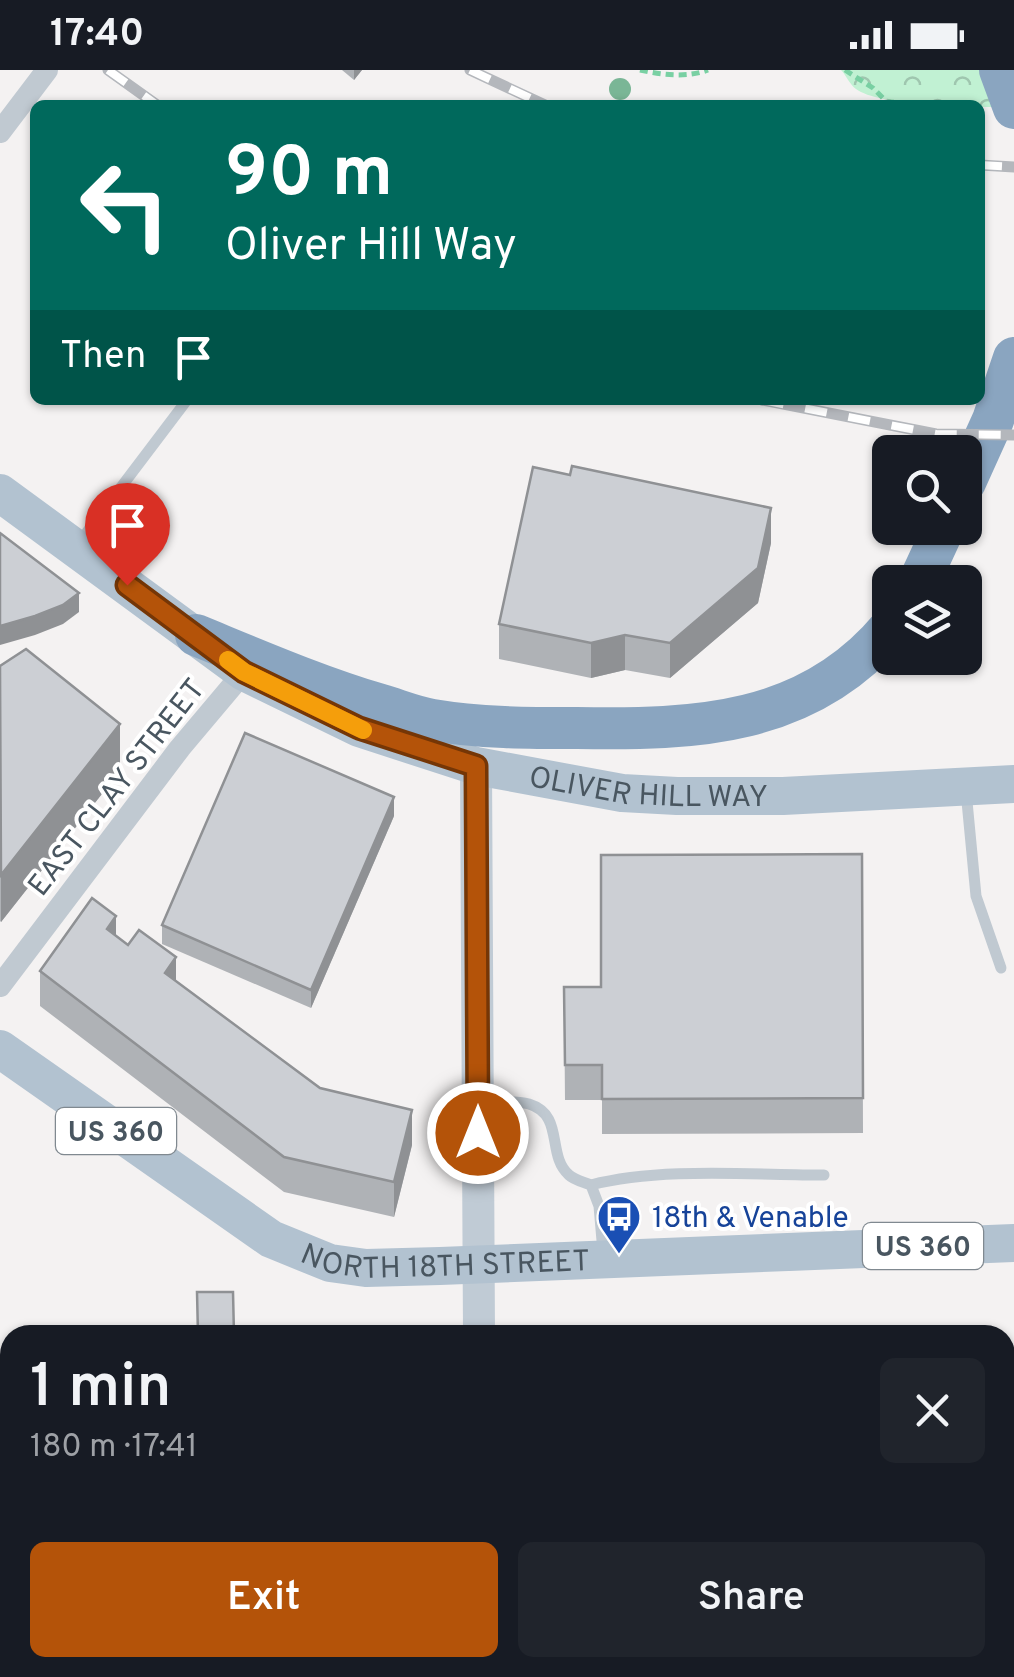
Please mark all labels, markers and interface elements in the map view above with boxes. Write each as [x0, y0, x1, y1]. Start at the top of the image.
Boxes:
text: 17:40 [50, 11, 144, 60]
text: 90 m [225, 132, 393, 221]
icon: left [60, 140, 190, 270]
text: Oliver Hill Way [225, 219, 517, 276]
icon: arrive [166, 330, 221, 385]
text: Then [60, 333, 146, 382]
map controls [872, 435, 982, 675]
button: search [872, 435, 982, 545]
pin [85, 483, 170, 586]
icon: arrive [100, 498, 155, 553]
button: layers [872, 565, 982, 675]
street label: EAST CLAY STREET [22, 672, 214, 905]
street label: OLIVER HILL WAY [526, 760, 768, 817]
position arrow [426, 1081, 530, 1185]
road number: US 360 [56, 1108, 176, 1154]
bus stop icon: 18th & Venable [596, 1194, 642, 1255]
place label: 18th & Venable [652, 1201, 849, 1238]
road number: US 360 [863, 1223, 983, 1269]
street label: NORTH 18TH STREET [295, 1237, 591, 1289]
text: 1 min [30, 1352, 171, 1428]
button: close [880, 1358, 985, 1463]
text: 180 m · 17:41 [30, 1428, 198, 1468]
button: Exit [30, 1542, 498, 1657]
button: Share [518, 1542, 985, 1657]

